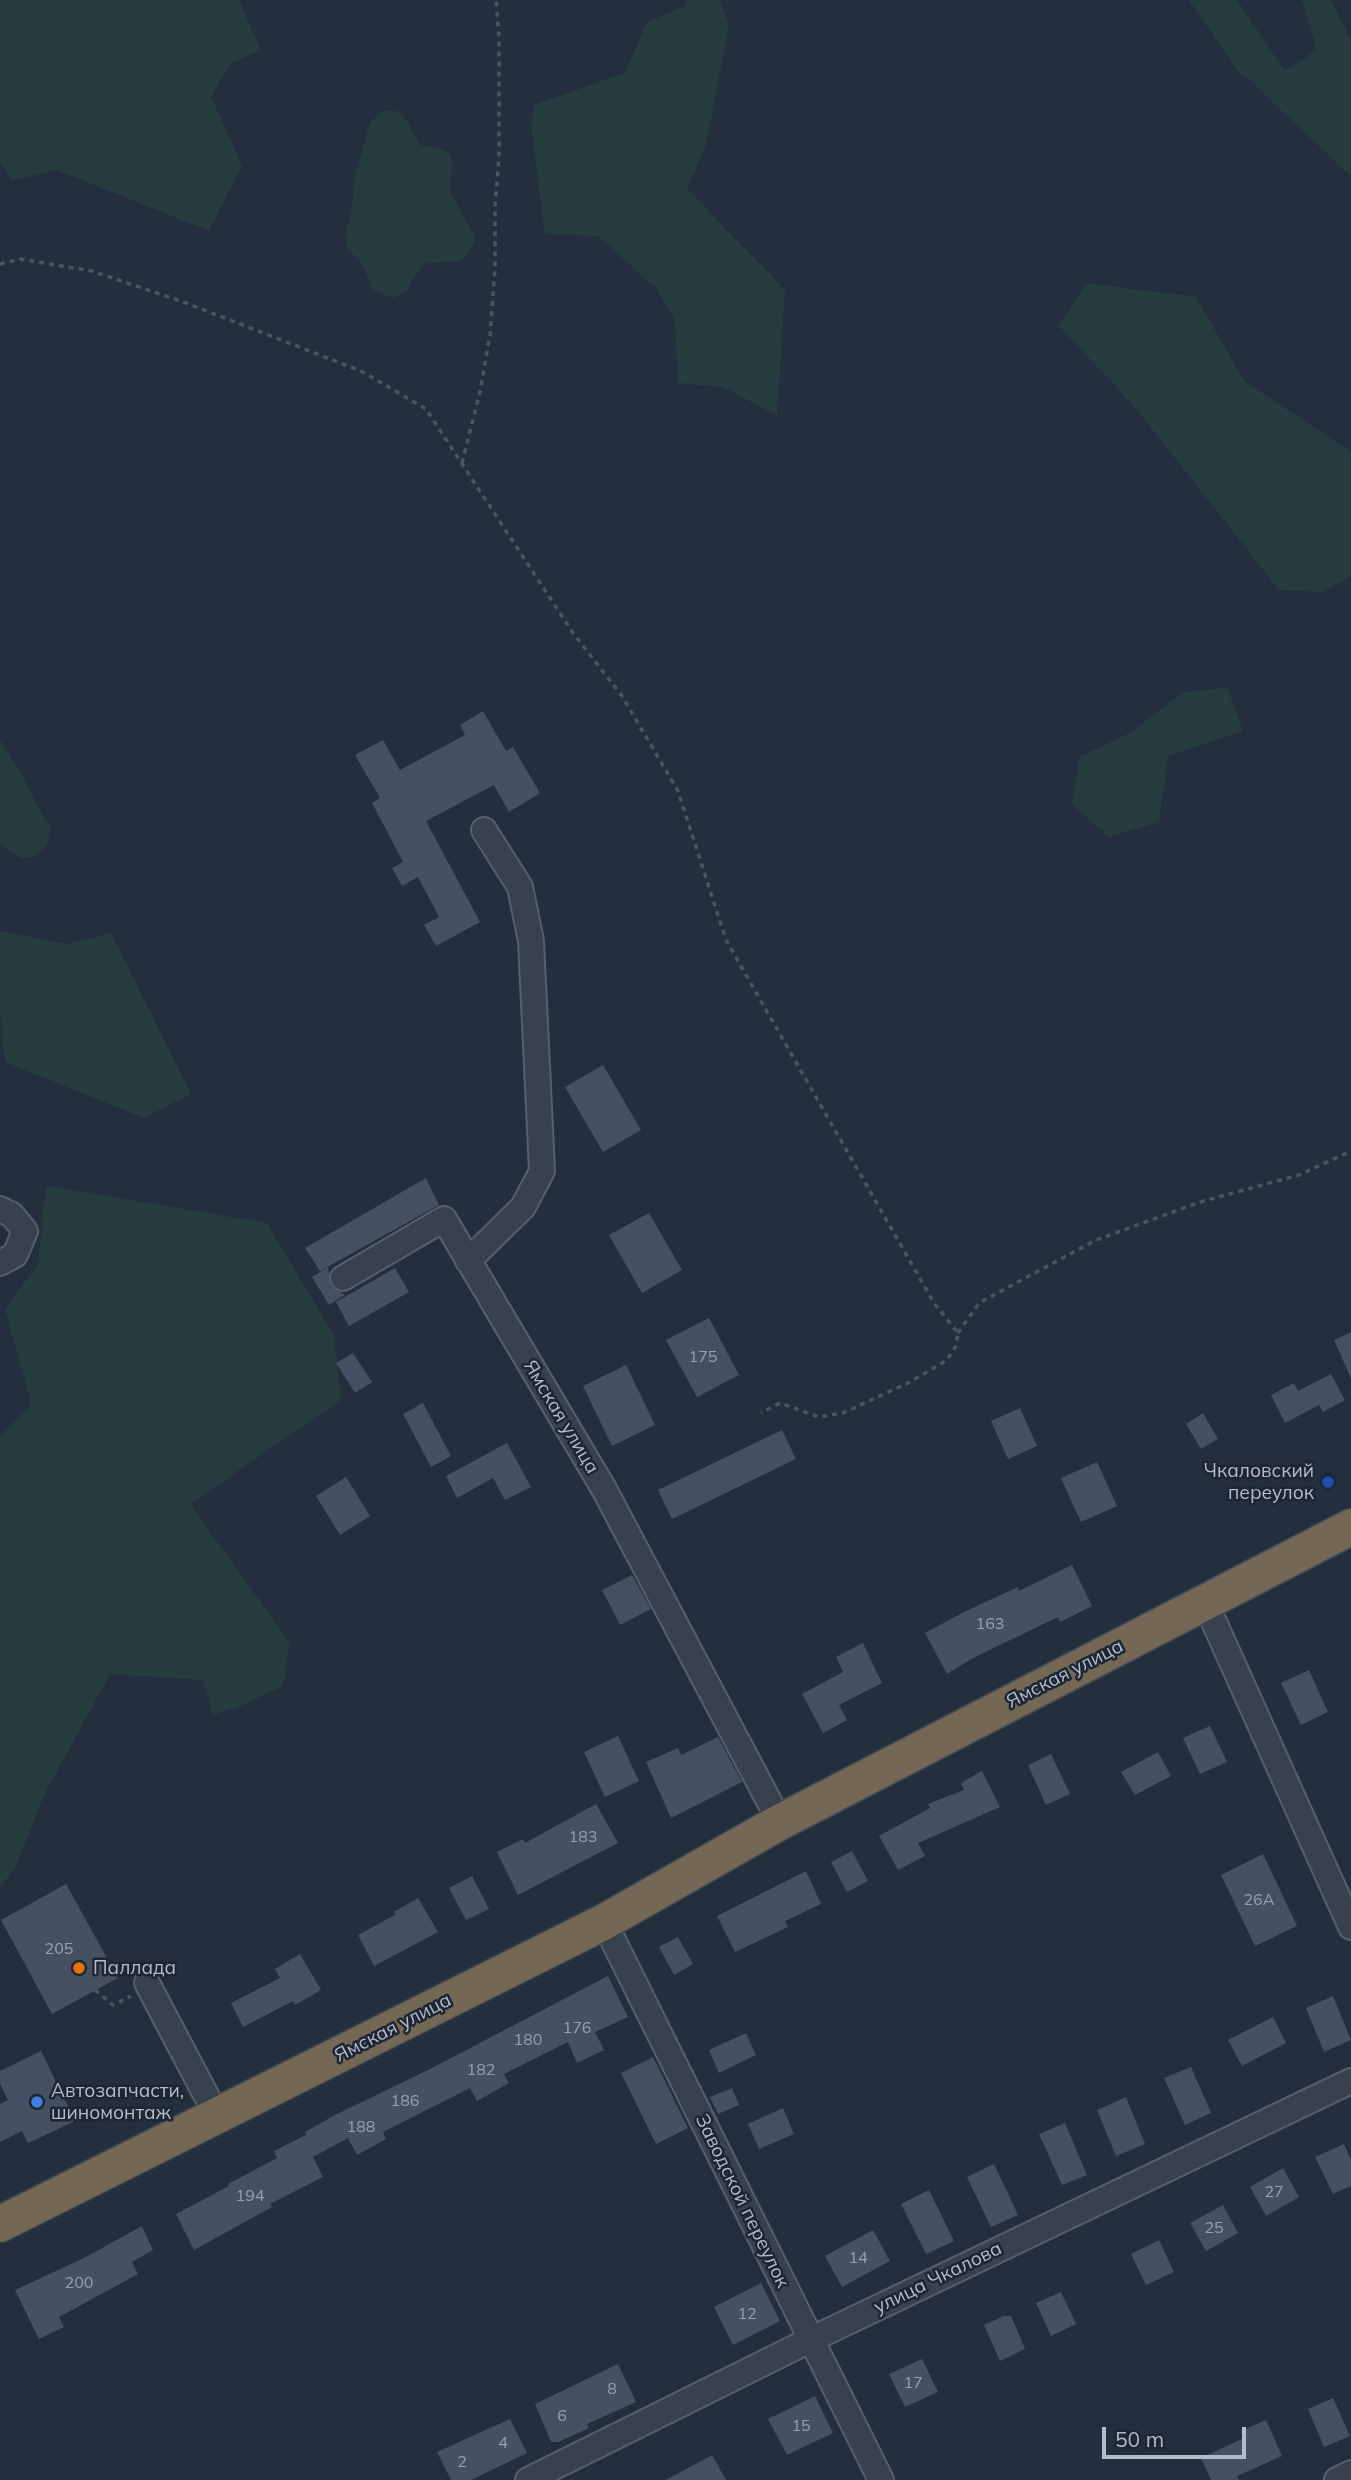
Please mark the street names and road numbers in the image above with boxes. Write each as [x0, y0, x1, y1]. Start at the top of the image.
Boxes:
street label: Ямская улица [518, 1356, 604, 1478]
street label: Ямская улица [1003, 1635, 1127, 1713]
street label: Ямская улица [331, 1989, 455, 2067]
street label: Заводской переулок [690, 2111, 794, 2291]
street label: улица Чкалова [870, 2237, 1006, 2319]

